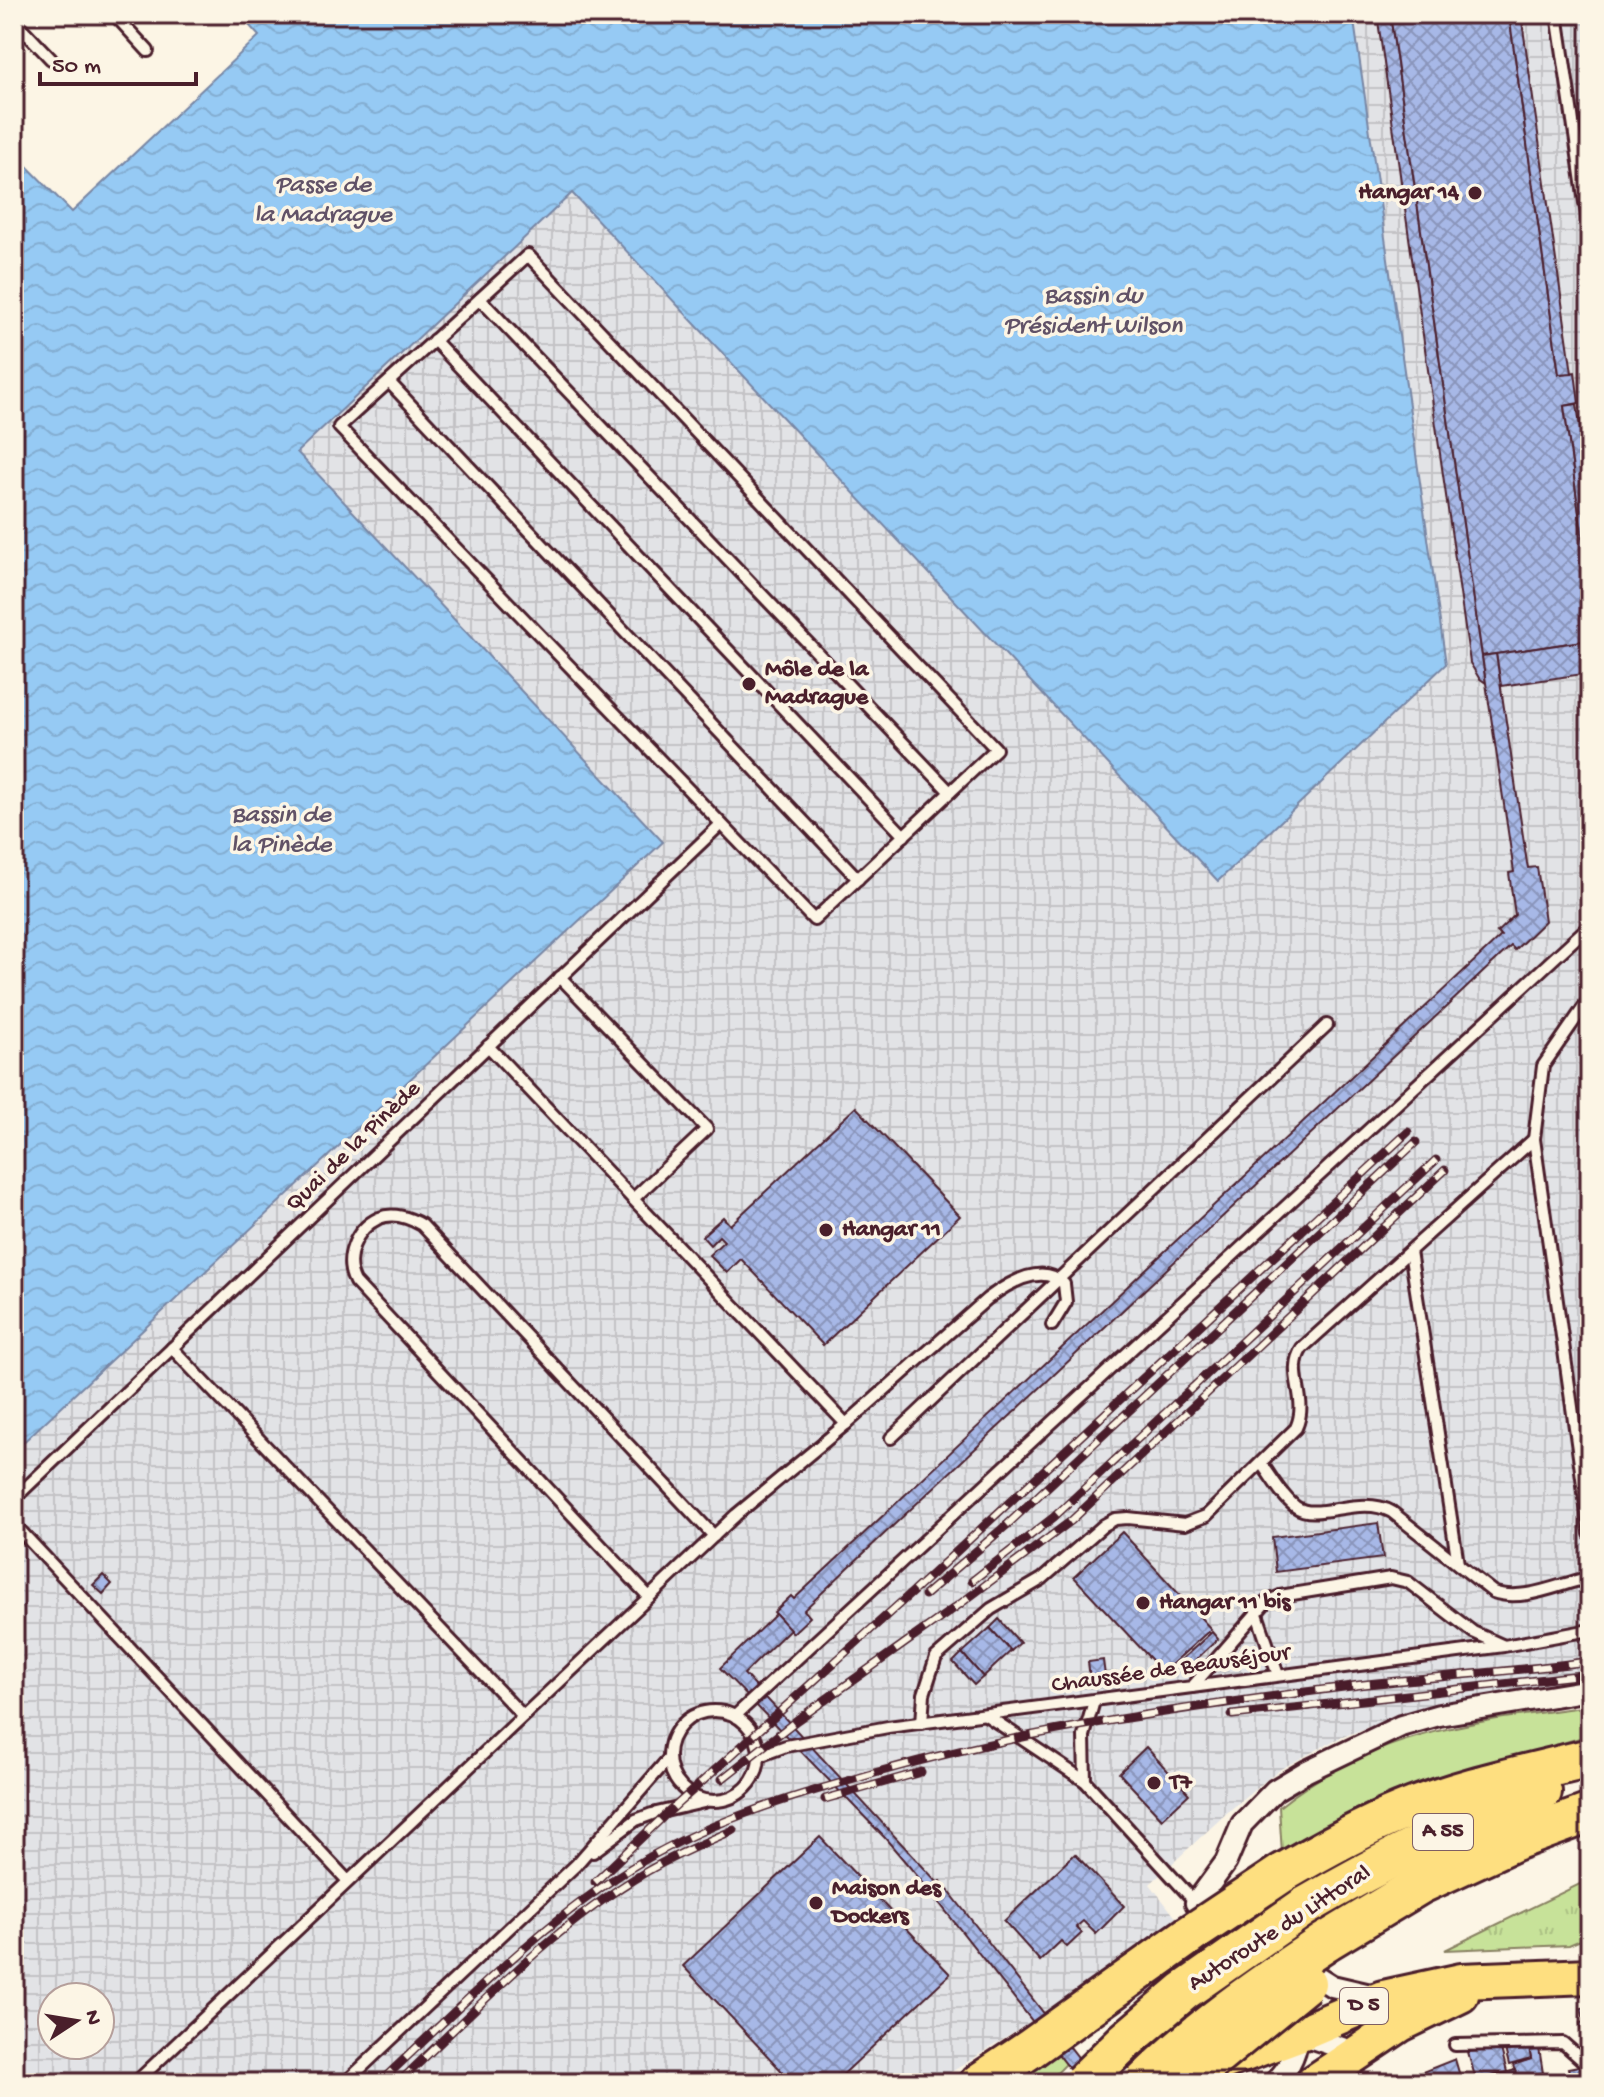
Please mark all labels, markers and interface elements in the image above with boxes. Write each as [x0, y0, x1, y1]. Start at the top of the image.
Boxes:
scale bar [40, 36, 196, 86]
text: 50 m [52, 53, 101, 82]
water label: Passe de la Madrague [254, 171, 394, 232]
place label: Hangar 14 [1358, 179, 1460, 208]
marker: Hangar 14 [1466, 184, 1484, 202]
water label: Bassin du Président Wilson [1004, 282, 1183, 343]
place label: Môle de la Madrague [765, 656, 870, 713]
marker: Môle de la Madrague [740, 675, 758, 693]
water label: Bassin de la Pinède [231, 801, 333, 862]
street label: Quai de la Pinède [280, 1075, 428, 1219]
place label: Hangar 11 [842, 1216, 941, 1245]
marker: Hangar 11 [817, 1221, 835, 1239]
place label: Hangar 11 bis [1159, 1589, 1292, 1618]
marker: Hangar 11 bis [1134, 1594, 1152, 1612]
street label: Chaussée de Beauséjour [1050, 1639, 1295, 1701]
place label: T7 [1168, 1769, 1193, 1798]
marker: T7 [1145, 1774, 1163, 1792]
road number: A 55 [1413, 1814, 1473, 1850]
street label: Autoroute du Littoral [1183, 1859, 1377, 1999]
place label: Maison des Dockers [830, 1875, 942, 1932]
marker: Maison des Dockers [807, 1894, 825, 1912]
north arrow [36, 1981, 116, 2061]
road number: D 5 [1340, 1988, 1388, 2024]
text: N [77, 2008, 106, 2027]

